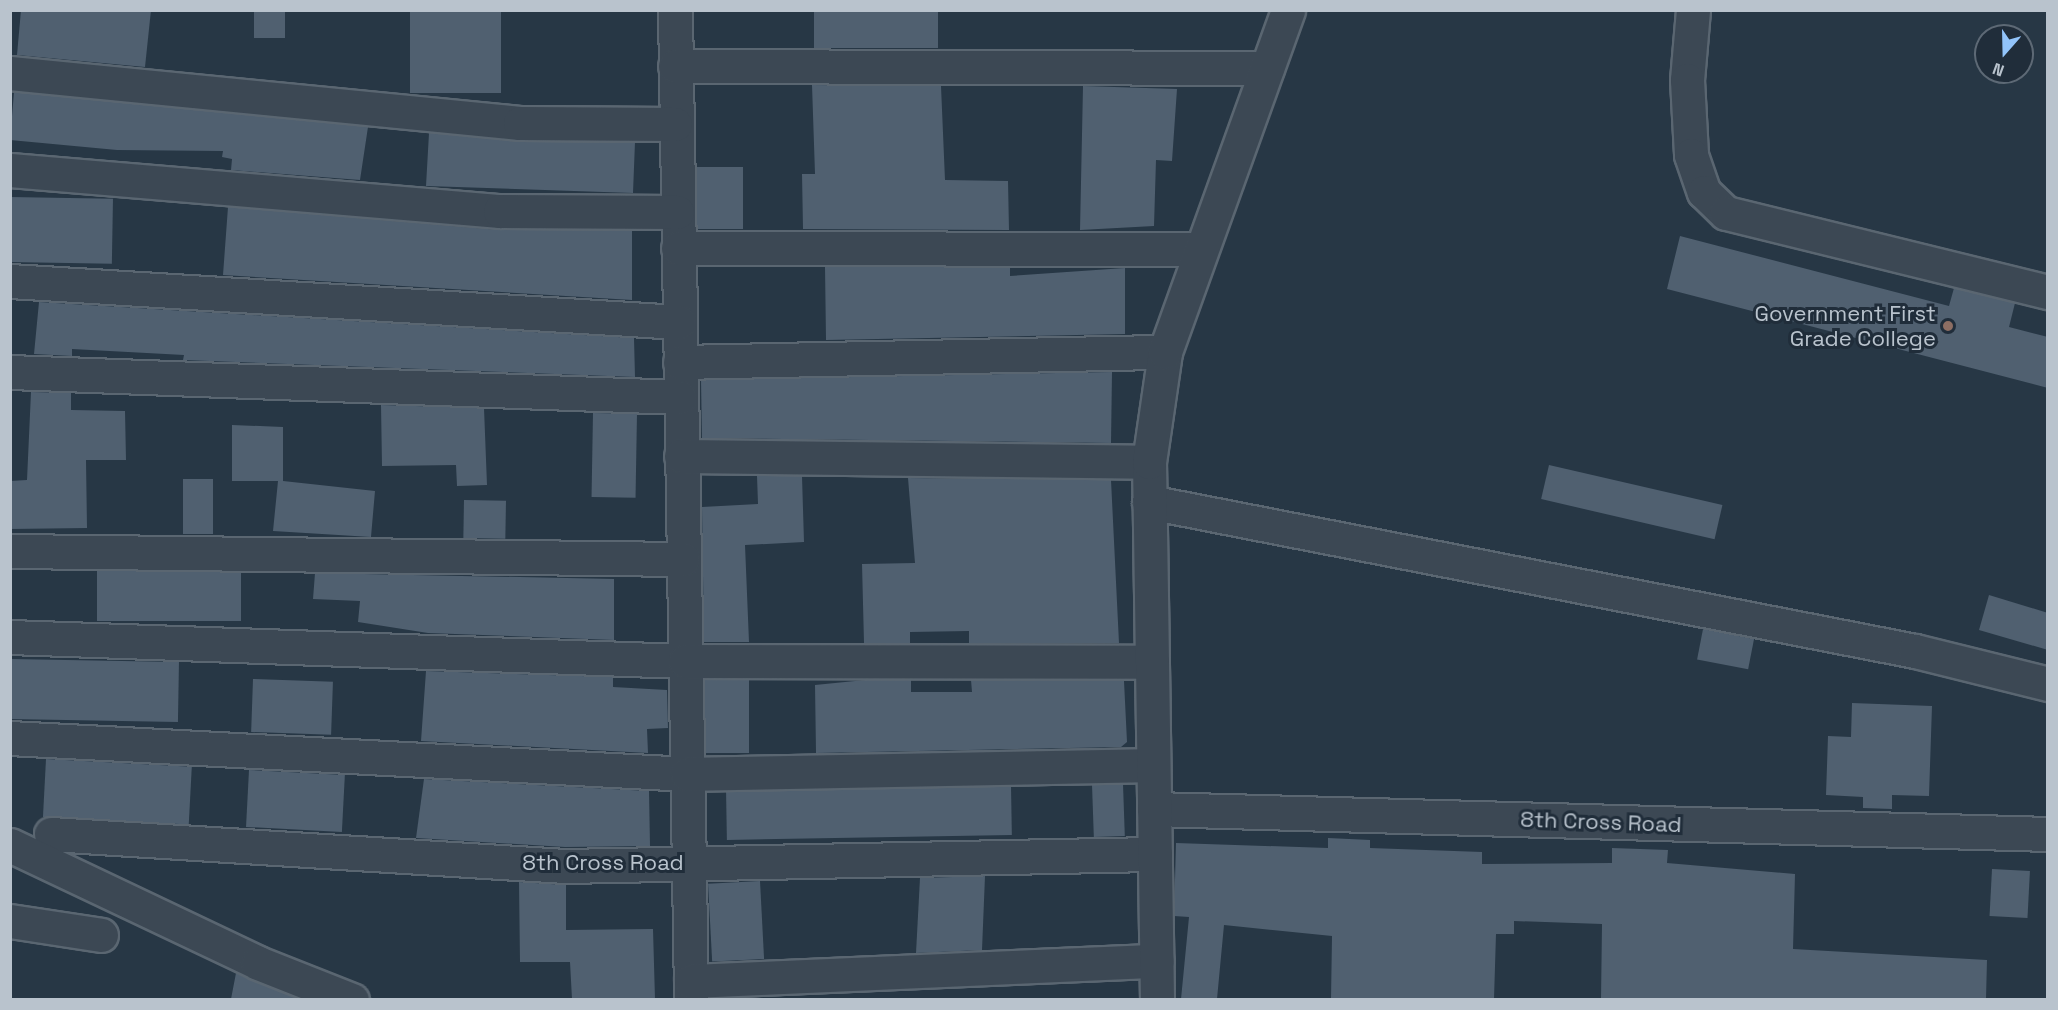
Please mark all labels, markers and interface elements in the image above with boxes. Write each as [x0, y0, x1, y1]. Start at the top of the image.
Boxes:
north arrow [1974, 24, 2034, 84]
text: N [1990, 58, 2007, 81]
place label: Government First Grade College [1754, 300, 1936, 352]
marker: Government First Grade College [1941, 319, 1955, 333]
street label: 8th Cross Road [1520, 806, 1682, 838]
street label: 8th Cross Road [522, 850, 684, 876]

